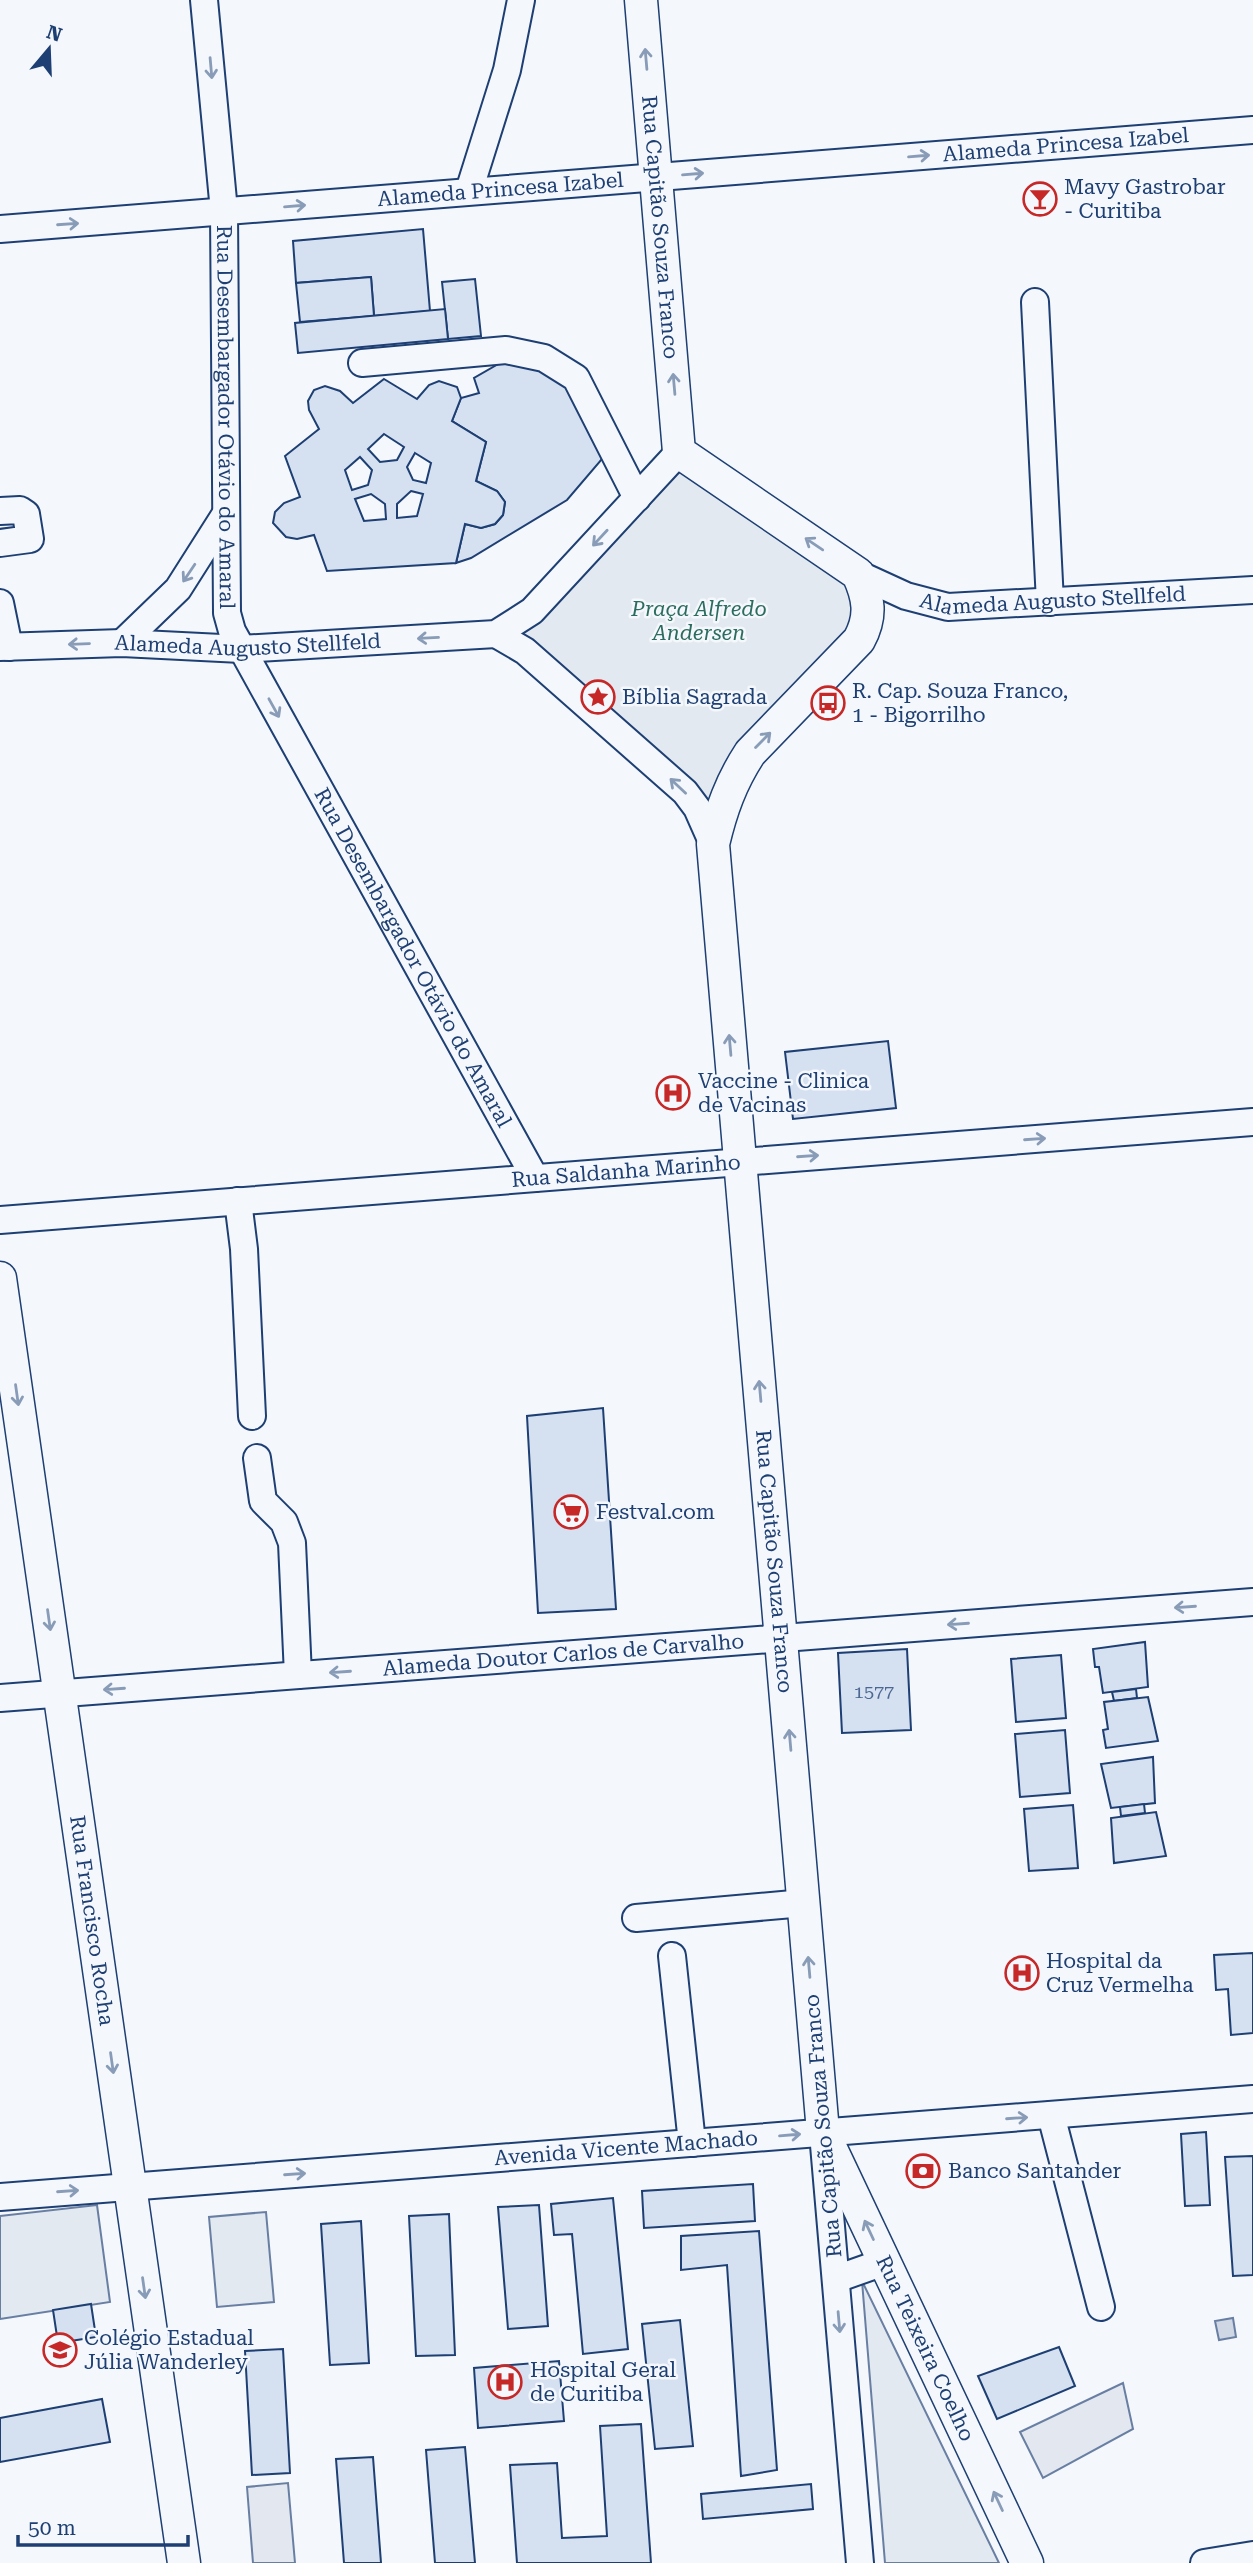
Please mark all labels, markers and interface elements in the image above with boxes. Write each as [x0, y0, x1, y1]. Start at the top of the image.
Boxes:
north arrow [14, 14, 84, 84]
text: N [44, 20, 65, 47]
one-way arrow [639, 49, 652, 71]
one-way arrow [205, 56, 218, 79]
street label: Rua Capitão Souza Franco [637, 94, 683, 360]
street label: Alameda Princesa Izabel [942, 123, 1190, 166]
one-way arrow [908, 149, 930, 162]
one-way arrow [681, 167, 703, 180]
street label: Alameda Princesa Izabel [377, 168, 625, 211]
place label: Mavy Gastrobar - Curitiba [1064, 175, 1226, 223]
bar icon: Mavy Gastrobar - Curitiba [1021, 180, 1059, 218]
one-way arrow [283, 199, 306, 212]
one-way arrow [56, 217, 79, 230]
street label: Rua Desembargador Otávio do Amaral [212, 225, 239, 610]
one-way arrow [667, 373, 680, 396]
one-way arrow [591, 529, 608, 546]
one-way arrow [805, 537, 825, 551]
one-way arrow [182, 563, 196, 582]
street label: Alameda Augusto Stellfeld [917, 582, 1187, 620]
park label: Praça Alfredo Andersen [630, 597, 767, 645]
street label: Alameda Augusto Stellfeld [114, 629, 382, 661]
one-way arrow [417, 631, 440, 644]
one-way arrow [67, 638, 90, 651]
place icon: Bíblia Sagrada [579, 678, 617, 716]
place label: R. Cap. Souza Franco, 1 - Bigorrilho [852, 679, 1068, 727]
bus stop icon: R. Cap. Souza Franco, 1 - Bigorrilho [809, 684, 847, 722]
place label: Bíblia Sagrada [622, 685, 768, 709]
one-way arrow [268, 697, 281, 718]
one-way arrow [754, 732, 771, 749]
one-way arrow [670, 778, 687, 795]
street label: Rua Desembargador Otávio do Amaral [309, 784, 517, 1132]
one-way arrow [723, 1034, 736, 1057]
place label: Vaccine - Clinica de Vacinas [698, 1069, 870, 1117]
hospital icon: Vaccine - Clinica de Vacinas [654, 1074, 692, 1112]
one-way arrow [1023, 1132, 1046, 1145]
one-way arrow [796, 1149, 819, 1162]
street label: Rua Saldanha Marinho [511, 1150, 742, 1192]
one-way arrow [753, 1380, 766, 1403]
one-way arrow [10, 1383, 23, 1405]
street label: Rua Capitão Souza Franco [751, 1429, 797, 1694]
supermarket icon: Festval.com [552, 1493, 590, 1531]
place label: Festval.com [596, 1500, 715, 1524]
one-way arrow [1174, 1601, 1197, 1614]
one-way arrow [42, 1608, 55, 1631]
one-way arrow [947, 1618, 970, 1631]
street label: Alameda Doutor Carlos de Carvalho [382, 1629, 745, 1681]
one-way arrow [330, 1666, 352, 1679]
house number: 1577 [854, 1681, 894, 1702]
one-way arrow [103, 1683, 125, 1696]
one-way arrow [783, 1729, 796, 1752]
street label: Rua Francisco Rocha [65, 1814, 119, 2028]
place label: Hospital da Cruz Vermelha [1046, 1949, 1194, 1997]
hospital icon: Hospital da Cruz Vermelha [1003, 1954, 1041, 1992]
one-way arrow [802, 1956, 815, 1978]
street label: Rua Capitão Souza Franco [800, 1993, 846, 2259]
one-way arrow [106, 2051, 119, 2074]
one-way arrow [1005, 2111, 1028, 2124]
street label: Avenida Vicente Machado [493, 2126, 759, 2170]
one-way arrow [779, 2128, 801, 2141]
bank icon: Banco Santander [904, 2152, 942, 2190]
place label: Banco Santander [948, 2159, 1122, 2183]
one-way arrow [283, 2167, 306, 2180]
one-way arrow [56, 2184, 79, 2197]
one-way arrow [862, 2219, 875, 2241]
street label: Rua Teixeira Coelho [871, 2252, 980, 2445]
one-way arrow [138, 2277, 151, 2299]
one-way arrow [833, 2311, 846, 2333]
place label: Colégio Estadual Júlia Wanderley [84, 2326, 254, 2374]
school or university icon: Colégio Estadual Júlia Wanderley [41, 2331, 79, 2369]
place label: Hospital Geral de Curitiba [530, 2358, 676, 2406]
hospital icon: Hospital Geral de Curitiba [486, 2363, 524, 2401]
one-way arrow [991, 2491, 1004, 2512]
scale bar [18, 2504, 187, 2548]
text: 50 m [28, 2516, 76, 2540]

